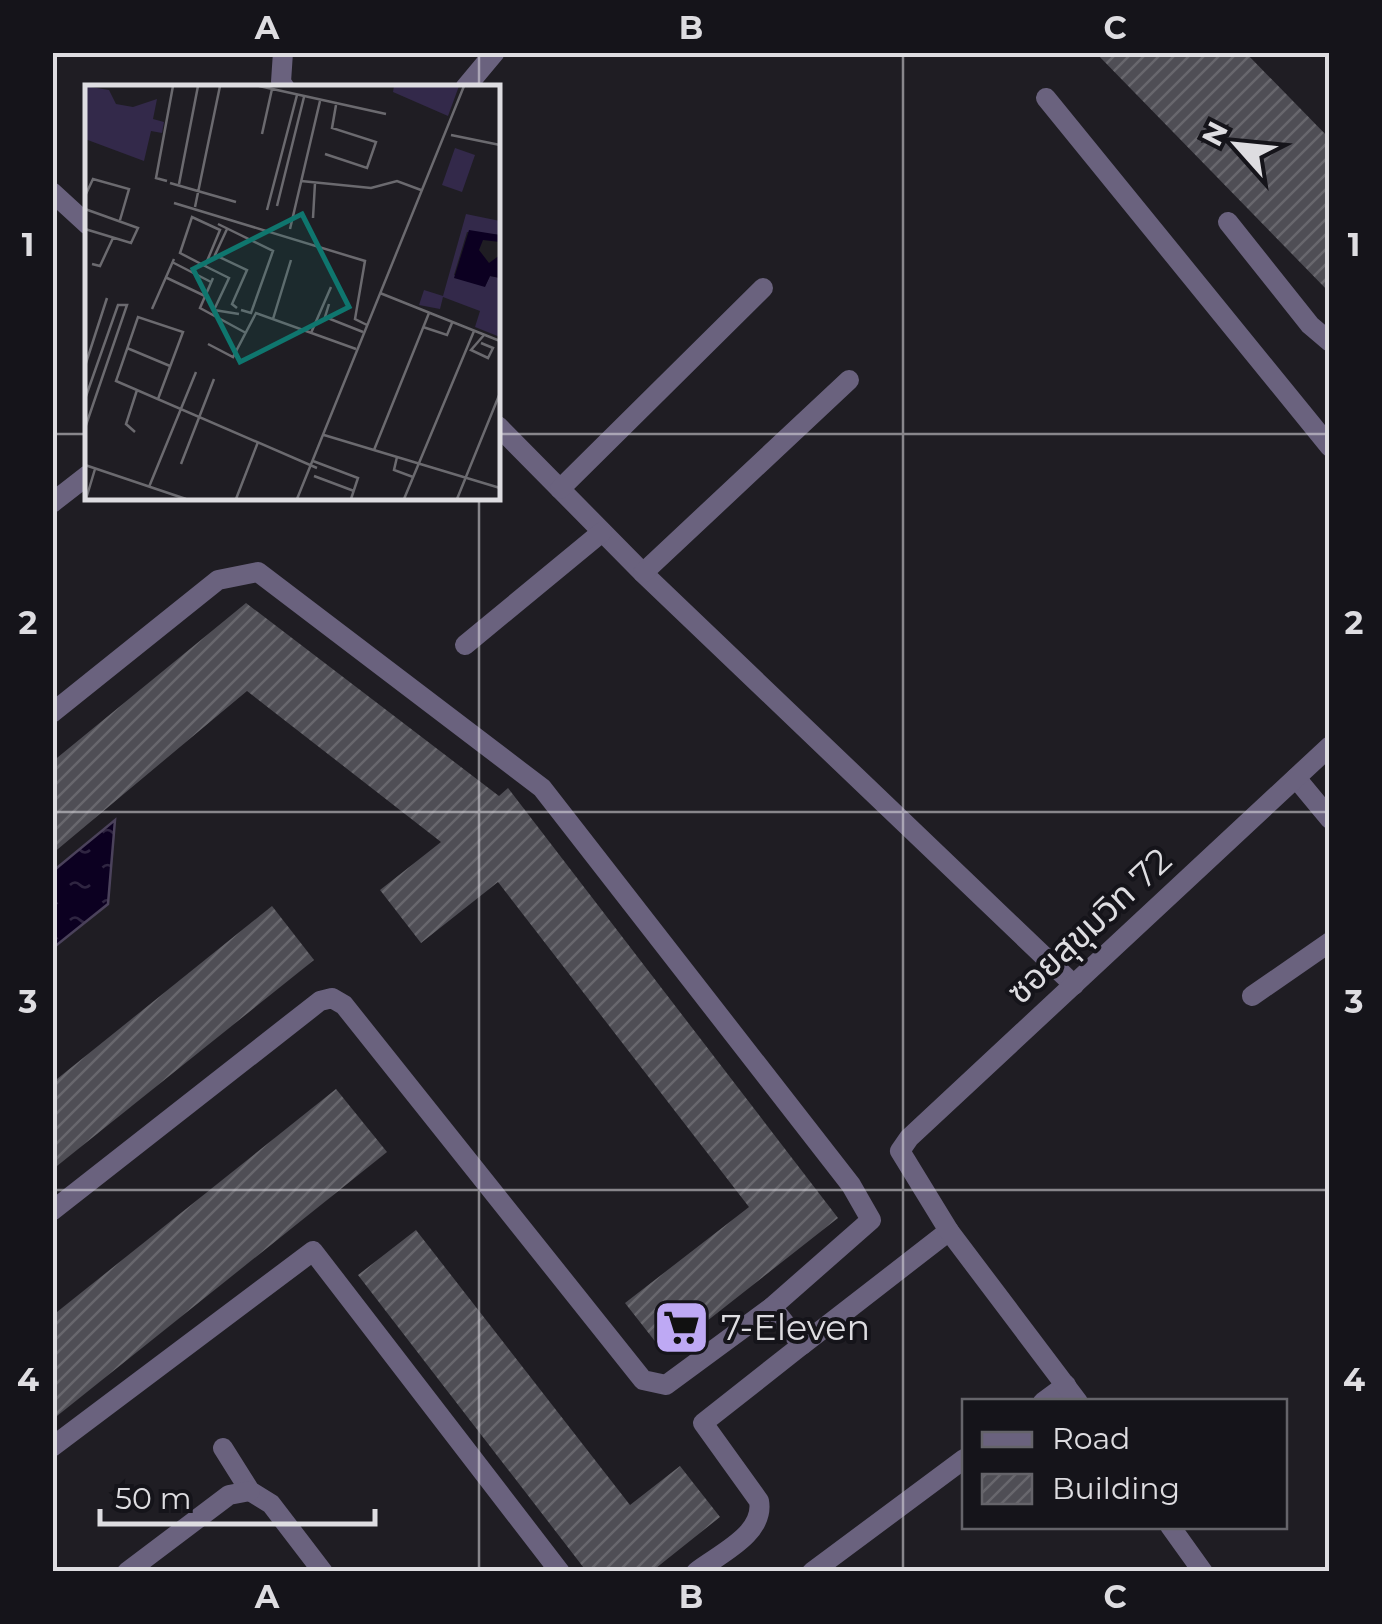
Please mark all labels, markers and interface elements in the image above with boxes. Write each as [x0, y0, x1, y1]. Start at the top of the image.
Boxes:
text: A [254, 8, 280, 47]
text: B [679, 8, 703, 47]
text: C [1103, 8, 1127, 47]
inset map [85, 85, 500, 500]
north arrow [1187, 95, 1287, 195]
text: N [1194, 116, 1235, 151]
text: 1 [22, 225, 34, 264]
text: 1 [1348, 225, 1360, 264]
text: 2 [19, 603, 37, 642]
text: 2 [1345, 603, 1363, 642]
street label: ซอยสุขุมวิท 72 [997, 839, 1180, 1013]
text: 3 [18, 982, 37, 1021]
text: 3 [1344, 982, 1363, 1021]
supermarket icon: 7-Eleven [652, 1298, 712, 1358]
place label: 7-Eleven [721, 1306, 870, 1349]
text: 4 [17, 1360, 39, 1399]
text: 4 [1343, 1360, 1365, 1399]
legend [962, 1399, 1287, 1529]
text: Road [1052, 1420, 1130, 1457]
scale bar [100, 1464, 375, 1526]
text: Building [1052, 1470, 1180, 1507]
text: 50 m [115, 1480, 192, 1517]
text: A [254, 1577, 280, 1616]
text: B [679, 1577, 703, 1616]
text: C [1103, 1577, 1127, 1616]

